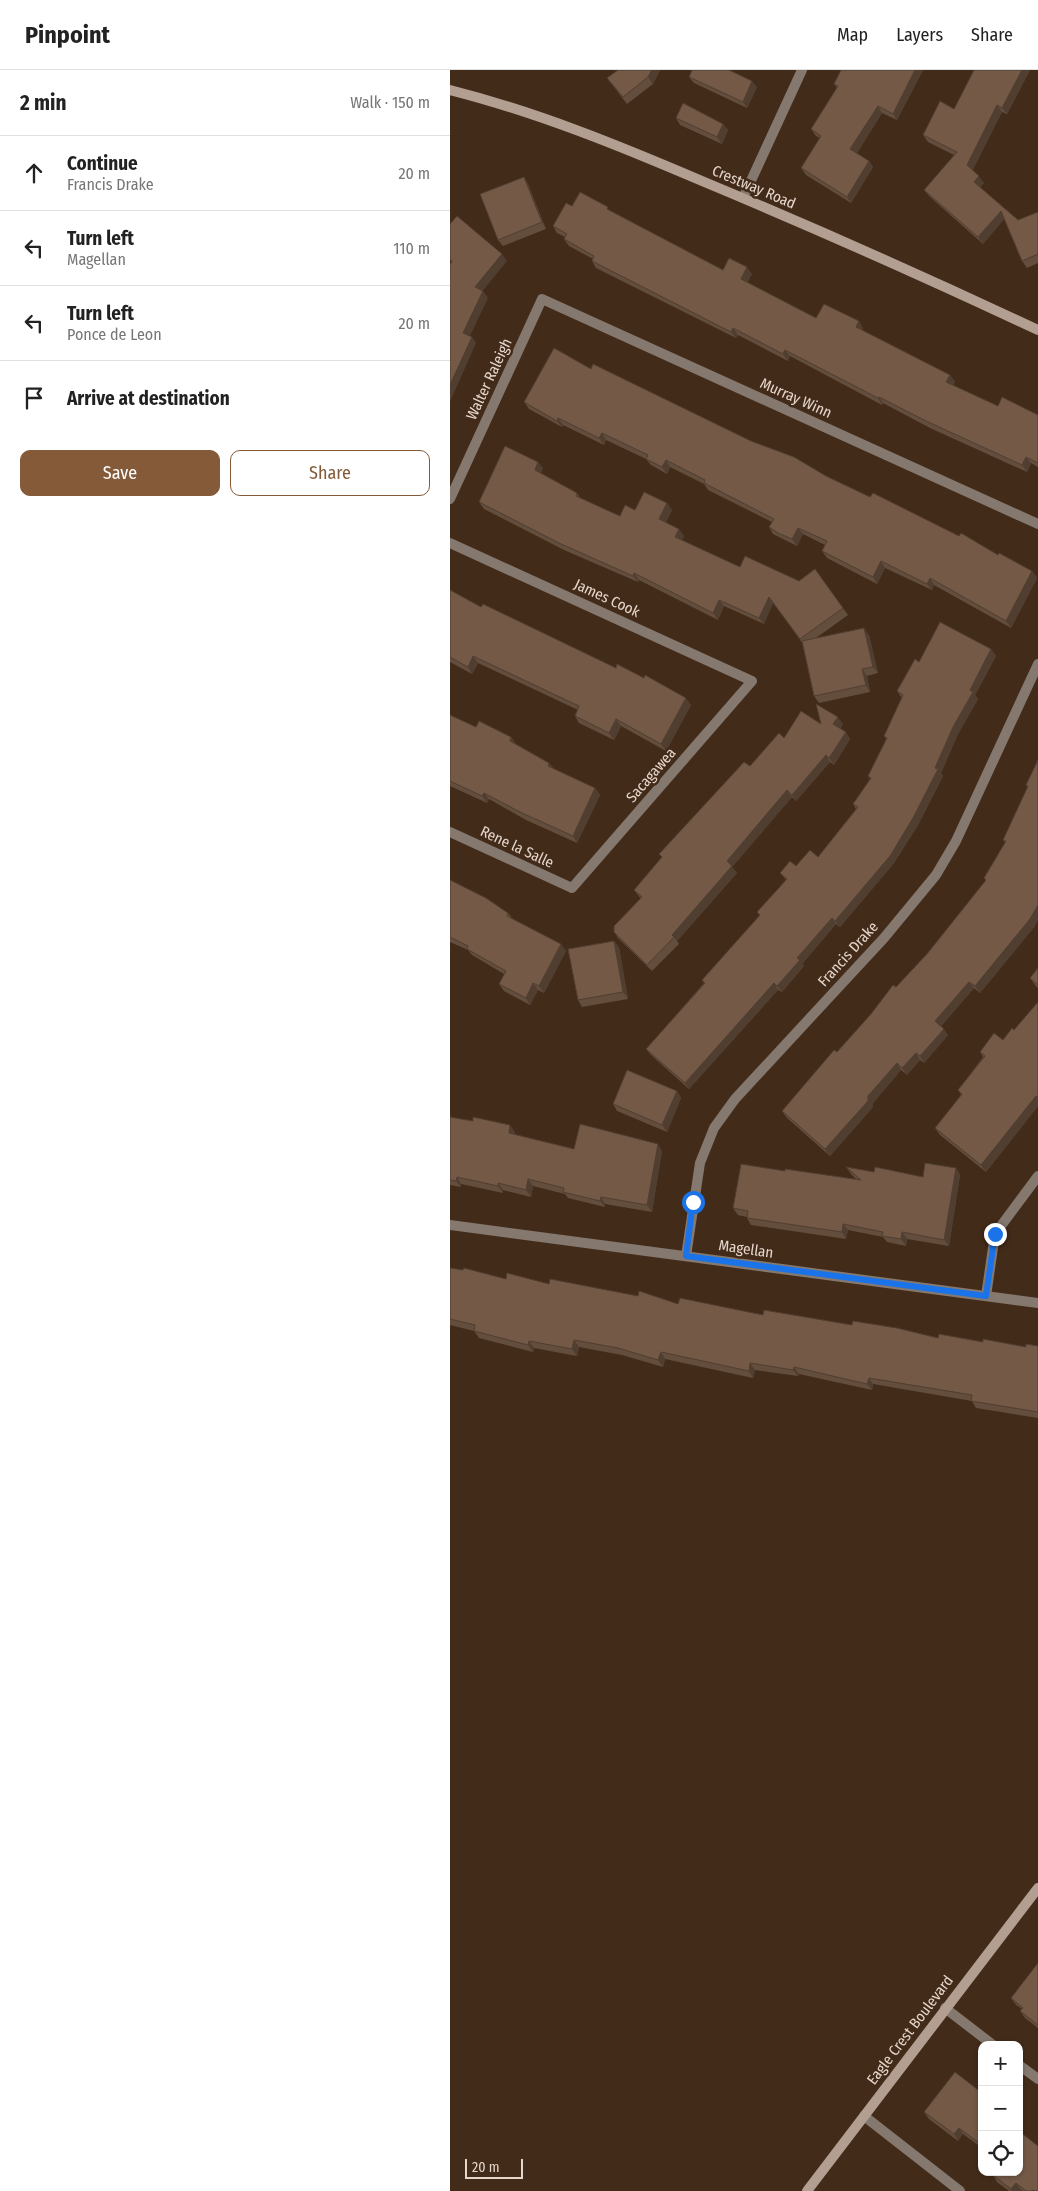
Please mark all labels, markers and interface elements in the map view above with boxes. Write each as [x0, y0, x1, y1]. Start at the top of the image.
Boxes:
text: Pinpoint [25, 21, 110, 49]
text: Map [837, 24, 868, 46]
text: Layers [896, 24, 943, 46]
text: Share [971, 24, 1013, 46]
text: 2 min [20, 90, 67, 116]
text: Walk · 150 m [350, 93, 430, 112]
text: Continue [67, 152, 138, 175]
icon: ahead [20, 159, 48, 187]
street label: Crestway Road [710, 161, 798, 213]
text: 20 m [399, 164, 430, 183]
text: Francis Drake [67, 175, 154, 194]
text: Turn left [67, 227, 134, 250]
icon: left [20, 234, 48, 262]
text: 110 m [393, 239, 430, 258]
text: Magellan [67, 250, 126, 269]
text: Turn left [67, 302, 134, 325]
icon: left [20, 309, 48, 337]
text: 20 m [399, 314, 430, 333]
text: Ponce de Leon [67, 325, 162, 344]
street label: Walter Raleigh [462, 335, 516, 423]
street label: Murray Winn [757, 374, 835, 422]
icon: arrive [20, 384, 48, 412]
text: Arrive at destination [67, 387, 230, 410]
button: Save [20, 450, 220, 496]
button: Share [230, 450, 430, 496]
street label: James Cook [571, 575, 643, 621]
street label: Sacagawea [622, 744, 680, 806]
street label: Rene la Salle [477, 822, 557, 872]
street label: Francis Drake [814, 918, 882, 990]
route start [682, 1191, 705, 1214]
route end [984, 1223, 1007, 1246]
street label: Magellan [717, 1236, 775, 1262]
street label: Eagle Crest Boulevard [863, 1972, 957, 2088]
map controls [978, 2041, 1023, 2176]
button: + [978, 2041, 1023, 2086]
button: − [978, 2086, 1023, 2131]
button: locate [978, 2131, 1023, 2176]
scale bar [465, 2156, 522, 2179]
text: 20 m [472, 2159, 500, 2176]

